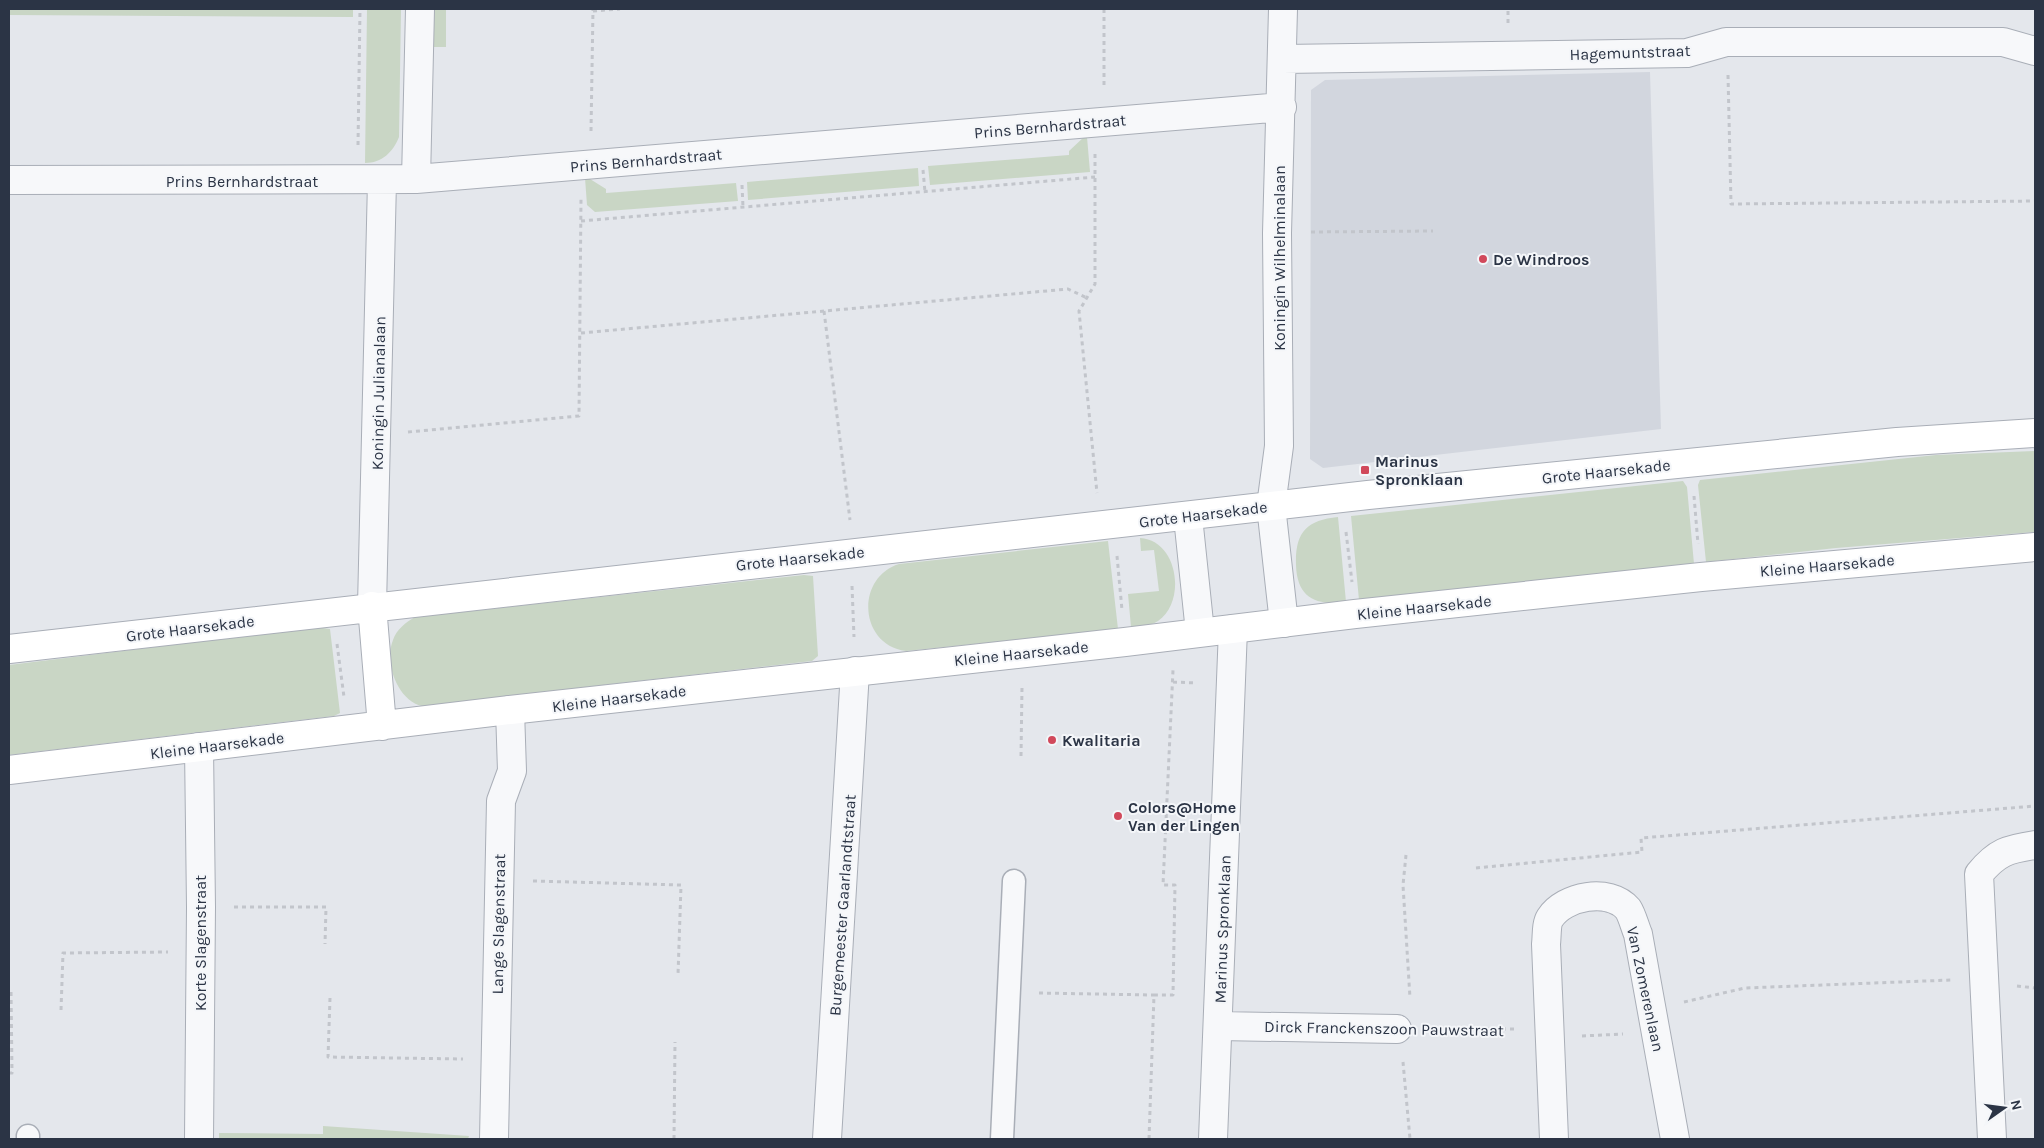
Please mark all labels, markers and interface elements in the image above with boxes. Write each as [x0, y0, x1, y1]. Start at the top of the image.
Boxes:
street label: Hagemuntstraat [1569, 41, 1691, 64]
street label: Prins Bernhardstraat [973, 110, 1127, 143]
street label: Prins Bernhardstraat [569, 144, 723, 177]
street label: Koningin Wilhelminalaan [1270, 165, 1289, 351]
street label: Prins Bernhardstraat [166, 172, 318, 191]
place label: De Windroos [1493, 250, 1590, 269]
marker: De Windroos [1477, 253, 1489, 265]
street label: Koningin Julianalaan [368, 316, 389, 470]
place label: Marinus Spronklaan [1375, 452, 1463, 489]
street label: Grote Haarsekade [1541, 455, 1671, 488]
marker: Marinus Spronklaan [1359, 464, 1371, 476]
street label: Grote Haarsekade [1138, 497, 1268, 532]
street label: Grote Haarsekade [735, 542, 865, 575]
street label: Kleine Haarsekade [1759, 550, 1895, 581]
street label: Kleine Haarsekade [1356, 591, 1492, 624]
street label: Grote Haarsekade [125, 611, 255, 646]
street label: Kleine Haarsekade [953, 637, 1089, 670]
street label: Kleine Haarsekade [551, 681, 687, 716]
street label: Kleine Haarsekade [149, 728, 285, 763]
place label: Kwalitaria [1062, 731, 1141, 750]
marker: Kwalitaria [1046, 734, 1058, 746]
street label: Burgemeester Gaarlandtstraat [825, 794, 860, 1016]
place label: Colors@Home Van der Lingen [1128, 798, 1240, 835]
marker: Colors@Home Van der Lingen [1112, 810, 1124, 822]
street label: Lange Slagenstraat [488, 854, 509, 995]
street label: Marinus Spronklaan [1210, 855, 1235, 1004]
street label: Korte Slagenstraat [191, 875, 210, 1011]
street label: Van Zomerenlaan [1623, 925, 1668, 1053]
street label: Dirck Franckenszoon Pauwstraat [1264, 1017, 1504, 1040]
north arrow [1979, 1083, 2029, 1133]
text: N [2007, 1098, 2026, 1112]

